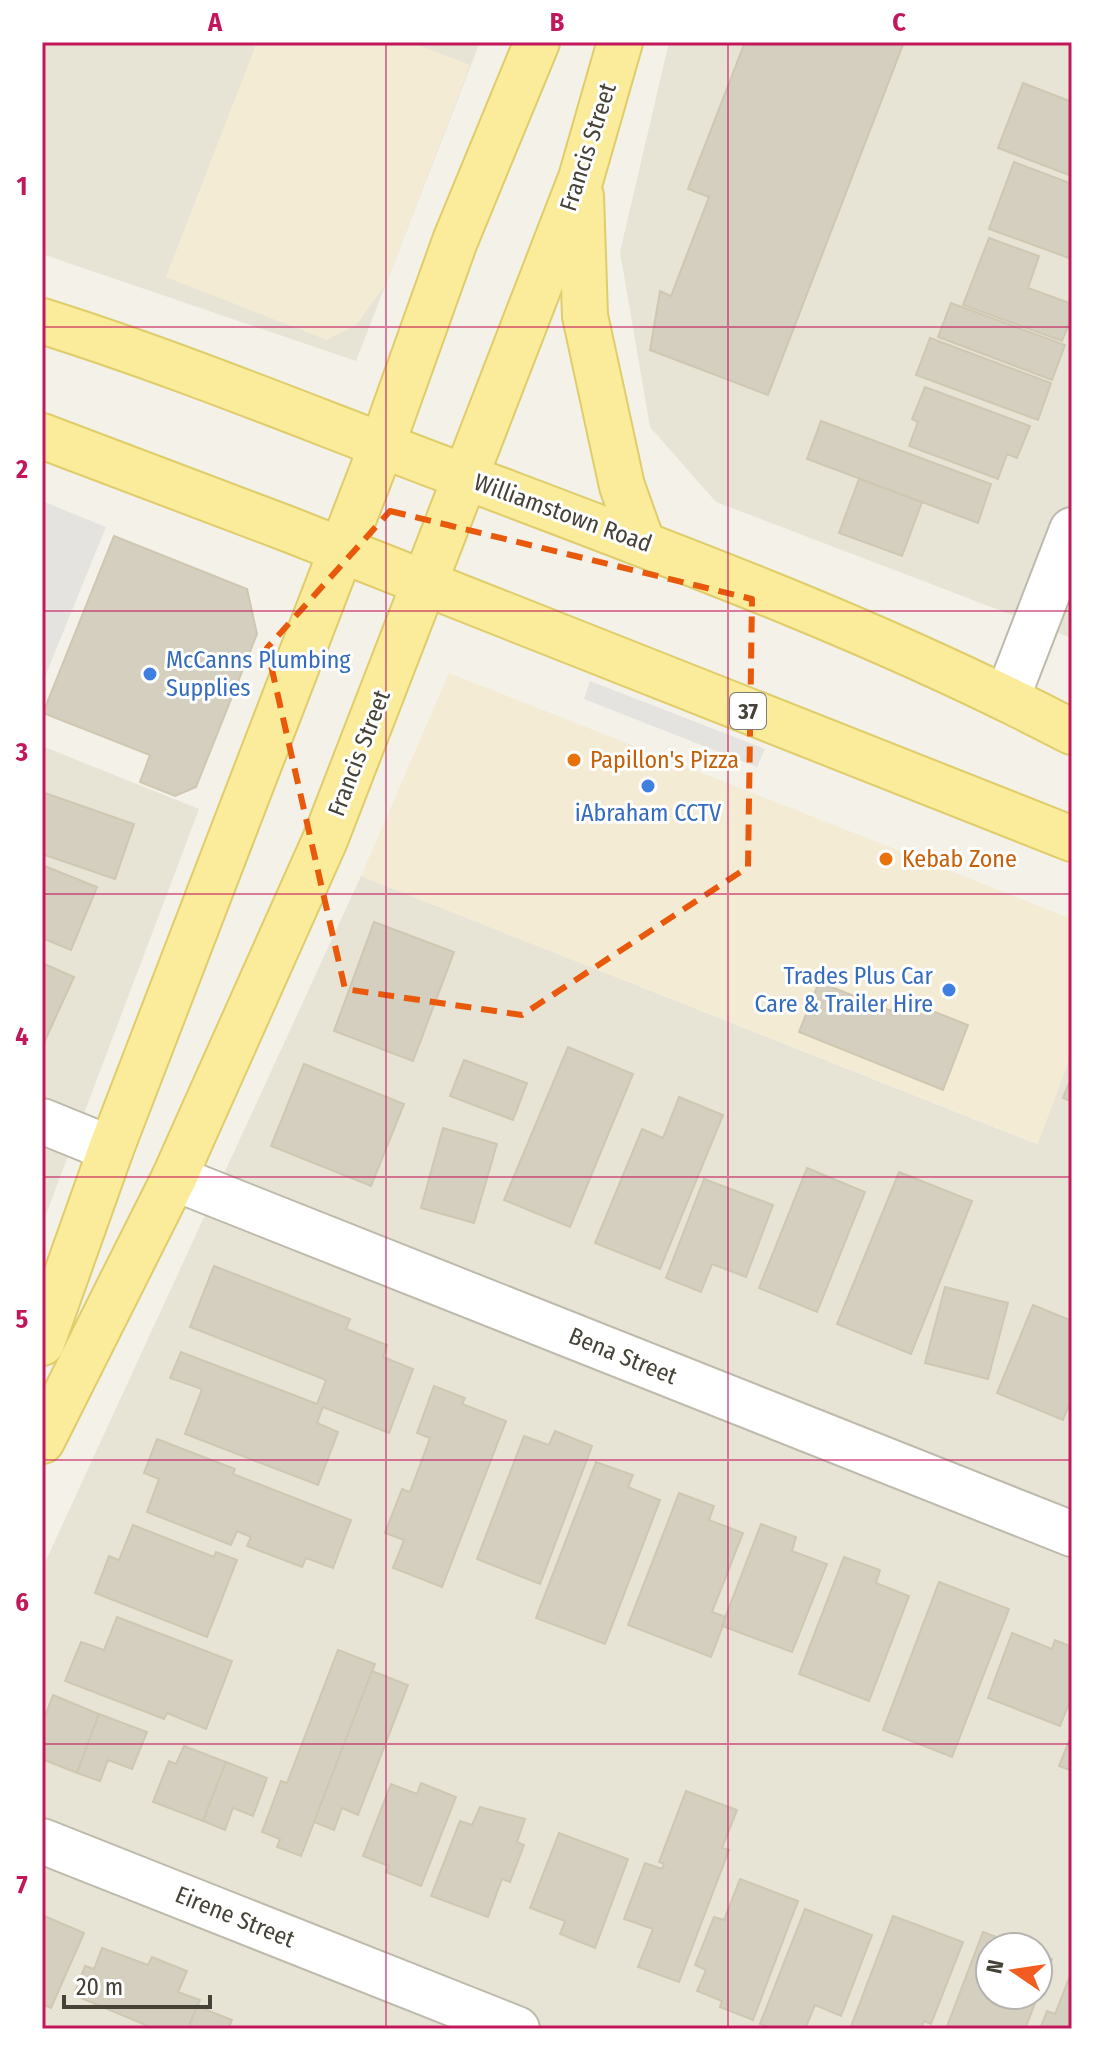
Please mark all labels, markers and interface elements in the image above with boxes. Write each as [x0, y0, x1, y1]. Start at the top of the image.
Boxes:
text: A [207, 7, 223, 38]
text: B [550, 7, 565, 38]
text: C [892, 7, 906, 38]
street label: Francis Street [554, 79, 622, 215]
text: 1 [17, 171, 28, 202]
text: 2 [15, 454, 28, 485]
street label: Williamstown Road [470, 468, 656, 558]
place label: McCanns Plumbing Supplies [166, 646, 351, 702]
marker: McCanns Plumbing Supplies [141, 665, 159, 683]
street label: Francis Street [322, 686, 396, 820]
road number: 37 [730, 693, 766, 729]
text: 3 [15, 737, 28, 768]
place label: Papillon's Pizza [590, 746, 739, 774]
marker: Papillon's Pizza [565, 751, 583, 769]
marker: iAbraham CCTV [639, 777, 657, 795]
place label: iAbraham CCTV [575, 799, 722, 827]
place label: Kebab Zone [902, 845, 1017, 873]
marker: Kebab Zone [877, 850, 895, 868]
place label: Trades Plus Car Care & Trailer Hire [754, 962, 934, 1018]
marker: Trades Plus Car Care & Trailer Hire [940, 981, 958, 999]
text: 4 [15, 1021, 29, 1052]
text: 5 [16, 1304, 29, 1335]
street label: Bena Street [565, 1322, 681, 1390]
text: 6 [15, 1587, 29, 1618]
text: 7 [16, 1870, 28, 1901]
street label: Eirene Street [171, 1880, 299, 1954]
north arrow [974, 1931, 1054, 2011]
text: N [980, 1957, 1010, 1976]
scale bar [64, 1959, 210, 2009]
text: 20 m [76, 1973, 123, 2001]

